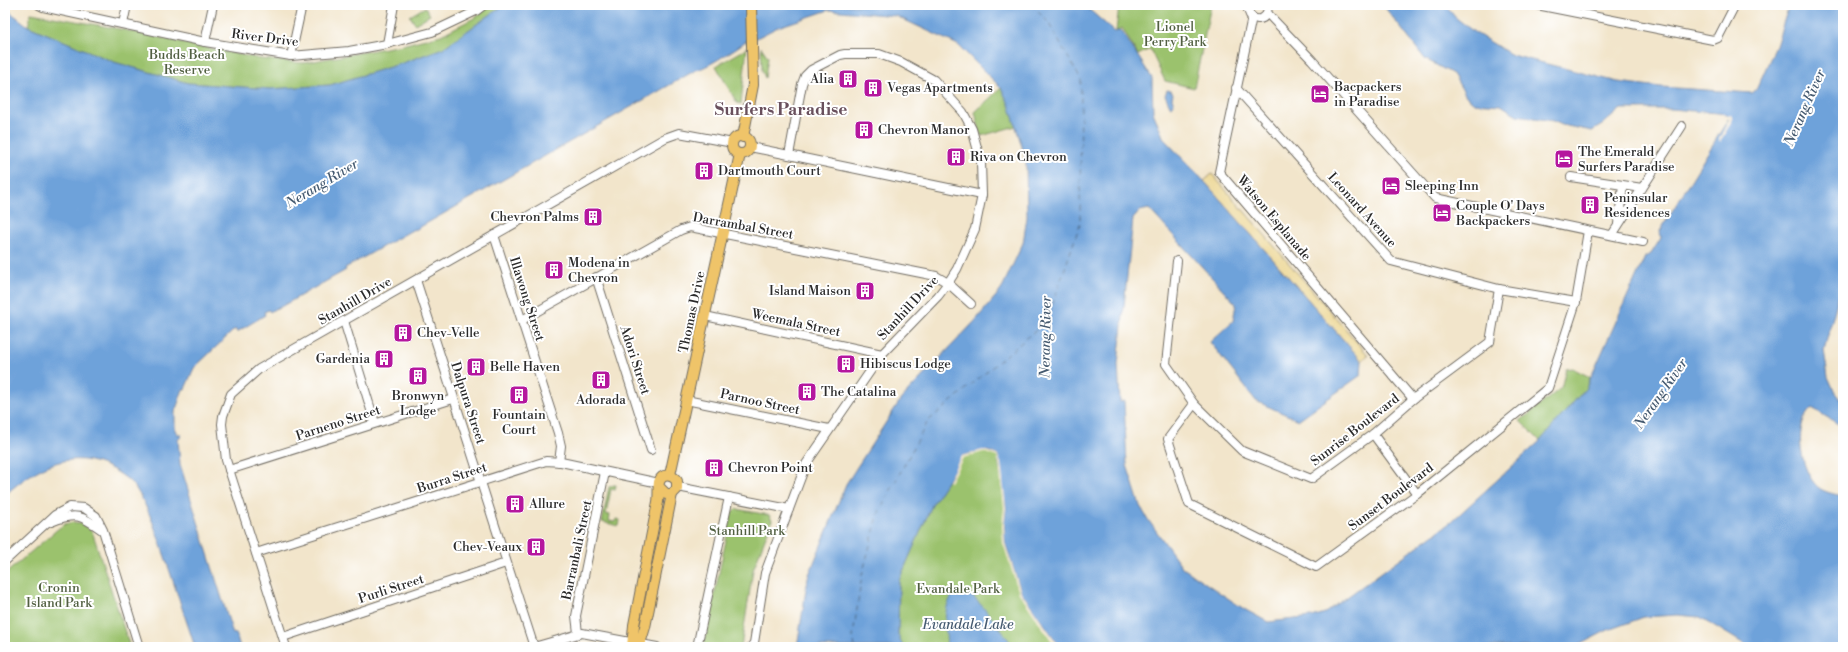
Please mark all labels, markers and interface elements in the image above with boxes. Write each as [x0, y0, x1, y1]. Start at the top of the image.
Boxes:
park label: Lionel Perry Park [1144, 19, 1208, 50]
street label: River Drive [231, 26, 300, 50]
park label: Budds Beach Reserve [148, 47, 225, 78]
water label: Nerang River [1780, 66, 1830, 150]
building icon: Alia [837, 68, 859, 90]
place label: Alia [809, 71, 834, 87]
building icon: Vegas Apartments [862, 77, 884, 99]
place label: Bacpackers in Paradise [1333, 79, 1402, 110]
place label: Vegas Apartments [886, 80, 993, 96]
hotel icon: Bacpackers in Paradise [1309, 83, 1331, 105]
district label: Surfers Paradise [715, 99, 847, 121]
building icon: Chevron Manor [853, 119, 875, 141]
place label: Chevron Manor [878, 122, 970, 138]
place label: The Emerald Surfers Paradise [1578, 144, 1675, 175]
building icon: Riva on Chevron [945, 146, 967, 168]
hotel icon: The Emerald Surfers Paradise [1553, 148, 1575, 170]
place label: Riva on Chevron [970, 149, 1067, 165]
water label: Nerang River [281, 155, 363, 213]
building icon: Dartmouth Court [693, 160, 715, 182]
place label: Dartmouth Court [718, 163, 821, 179]
street label: Leonard Avenue [1324, 169, 1400, 251]
street label: Watson Esplanade [1233, 171, 1315, 264]
hotel icon: Sleeping Inn [1380, 175, 1402, 197]
place label: Sleeping Inn [1405, 178, 1479, 194]
place label: Peninsular Residences [1604, 190, 1670, 221]
building icon: Peninsular Residences [1579, 194, 1601, 216]
place label: Couple O' Days Backpackers [1455, 198, 1545, 229]
hotel icon: Couple O' Days Backpackers [1431, 202, 1453, 224]
building icon: Chevron Palms [582, 206, 604, 228]
place label: Chevron Palms [490, 209, 579, 225]
street label: Darrambal Street [691, 209, 795, 243]
street label: Illawong Street [506, 255, 548, 344]
place label: Modena in Chevron [568, 255, 630, 286]
building icon: Modena in Chevron [543, 259, 565, 281]
street label: Thomas Drive [676, 269, 709, 354]
street label: Stanhill Drive [874, 272, 942, 343]
street label: Stanhill Drive [315, 273, 395, 328]
building icon: Island Maison [854, 280, 876, 302]
place label: Island Maison [769, 283, 851, 299]
water label: Nerang River [1036, 295, 1056, 379]
street label: Weemala Street [749, 306, 842, 340]
building icon: Chev-Velle [392, 322, 414, 344]
street label: Adori Street [616, 323, 654, 397]
place label: Chev-Velle [417, 325, 480, 341]
building icon: Gardenia [373, 348, 395, 370]
place label: Gardenia [316, 351, 370, 367]
building icon: Hibiscus Lodge [835, 353, 857, 375]
water label: Nerang River [1630, 354, 1692, 434]
building icon: Belle Haven [465, 356, 487, 378]
place label: Hibiscus Lodge [860, 356, 951, 372]
place label: Belle Haven [489, 359, 560, 375]
street label: Dalpura Street [447, 360, 489, 447]
building icon: Bronwyn Lodge [407, 365, 429, 387]
building icon: Adorada [590, 369, 612, 391]
building icon: The Catalina [796, 381, 818, 403]
building icon: Fountain Court [508, 384, 530, 406]
place label: The Catalina [821, 384, 897, 400]
street label: Parnoo Street [719, 386, 802, 418]
place label: Bronwyn Lodge [391, 388, 445, 419]
street label: Sunrise Boulevard [1308, 390, 1403, 470]
place label: Adorada [575, 392, 626, 408]
street label: Parneno Street [294, 402, 383, 444]
place label: Fountain Court [492, 407, 546, 438]
building icon: Chevron Point [703, 457, 725, 479]
street label: Burra Street [414, 459, 489, 497]
street label: Sunset Boulevard [1345, 459, 1437, 534]
place label: Chevron Point [728, 460, 813, 476]
building icon: Allure [504, 493, 526, 515]
place label: Allure [528, 496, 566, 512]
street label: Barranbali Street [558, 498, 595, 602]
park label: Stanhill Park [709, 523, 786, 539]
building icon: Chev-Veaux [525, 536, 547, 558]
place label: Chev-Veaux [453, 539, 522, 555]
street label: Purli Street [356, 571, 426, 607]
park label: Cronin Island Park [26, 580, 93, 611]
park label: Evandale Park [916, 581, 1001, 597]
water label: Evandale Lake [921, 616, 1014, 634]

